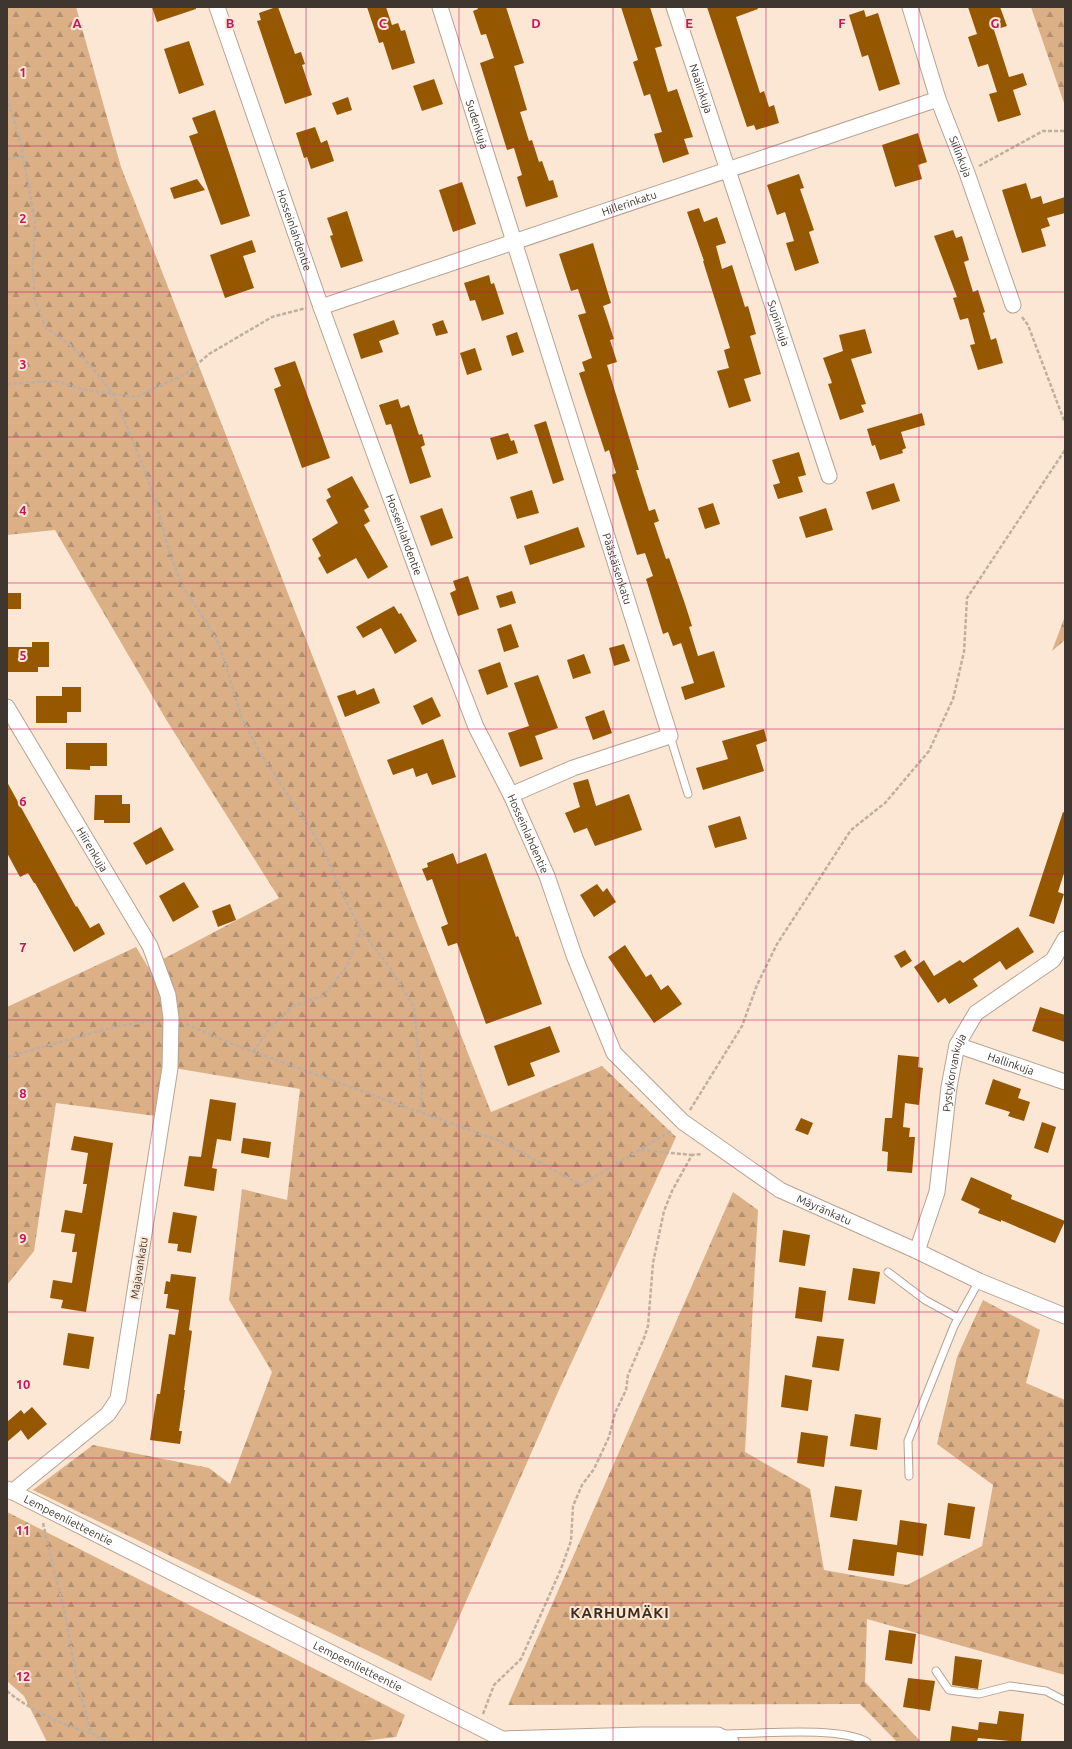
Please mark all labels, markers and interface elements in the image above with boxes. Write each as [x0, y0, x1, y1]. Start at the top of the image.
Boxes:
text: A [72, 16, 82, 30]
text: B [226, 16, 235, 30]
text: C [379, 16, 388, 30]
text: D [531, 16, 541, 30]
text: E [685, 16, 693, 30]
text: F [838, 16, 846, 30]
text: G [991, 16, 1000, 30]
street label: Naalinkuja [687, 62, 715, 115]
text: 1 [19, 65, 27, 79]
street label: Sudenkuja [464, 98, 490, 150]
street label: Siilinkuja [947, 134, 974, 179]
street label: Hosseinlahdentie [275, 188, 314, 272]
street label: Hillerinkatu [600, 188, 658, 218]
text: 2 [19, 211, 27, 225]
street label: Supinkuja [765, 299, 792, 348]
text: 3 [19, 357, 27, 371]
street label: Hosseinlahdentie [384, 493, 424, 577]
text: 4 [19, 503, 27, 517]
street label: Päästäisenkatu [600, 532, 634, 606]
text: 5 [19, 648, 27, 662]
street label: Hosseinlahdentie [505, 792, 551, 875]
text: 6 [19, 794, 27, 808]
street label: Hiirenkuja [74, 825, 110, 874]
text: 7 [19, 940, 27, 954]
street label: Pystykorvankuja [940, 1031, 968, 1113]
street label: Hallinkuja [986, 1050, 1036, 1077]
text: 8 [19, 1086, 27, 1100]
street label: Mäyränkatu [795, 1192, 853, 1227]
text: 9 [19, 1231, 27, 1245]
street label: Majavankatu [128, 1236, 150, 1300]
text: 10 [16, 1377, 30, 1391]
street label: Lempeenlietteentie [22, 1493, 115, 1548]
text: 11 [16, 1523, 30, 1537]
district label: KARHUMÄKI [570, 1604, 670, 1621]
street label: Lempeenlietteentie [311, 1639, 404, 1694]
text: 12 [16, 1669, 30, 1683]

